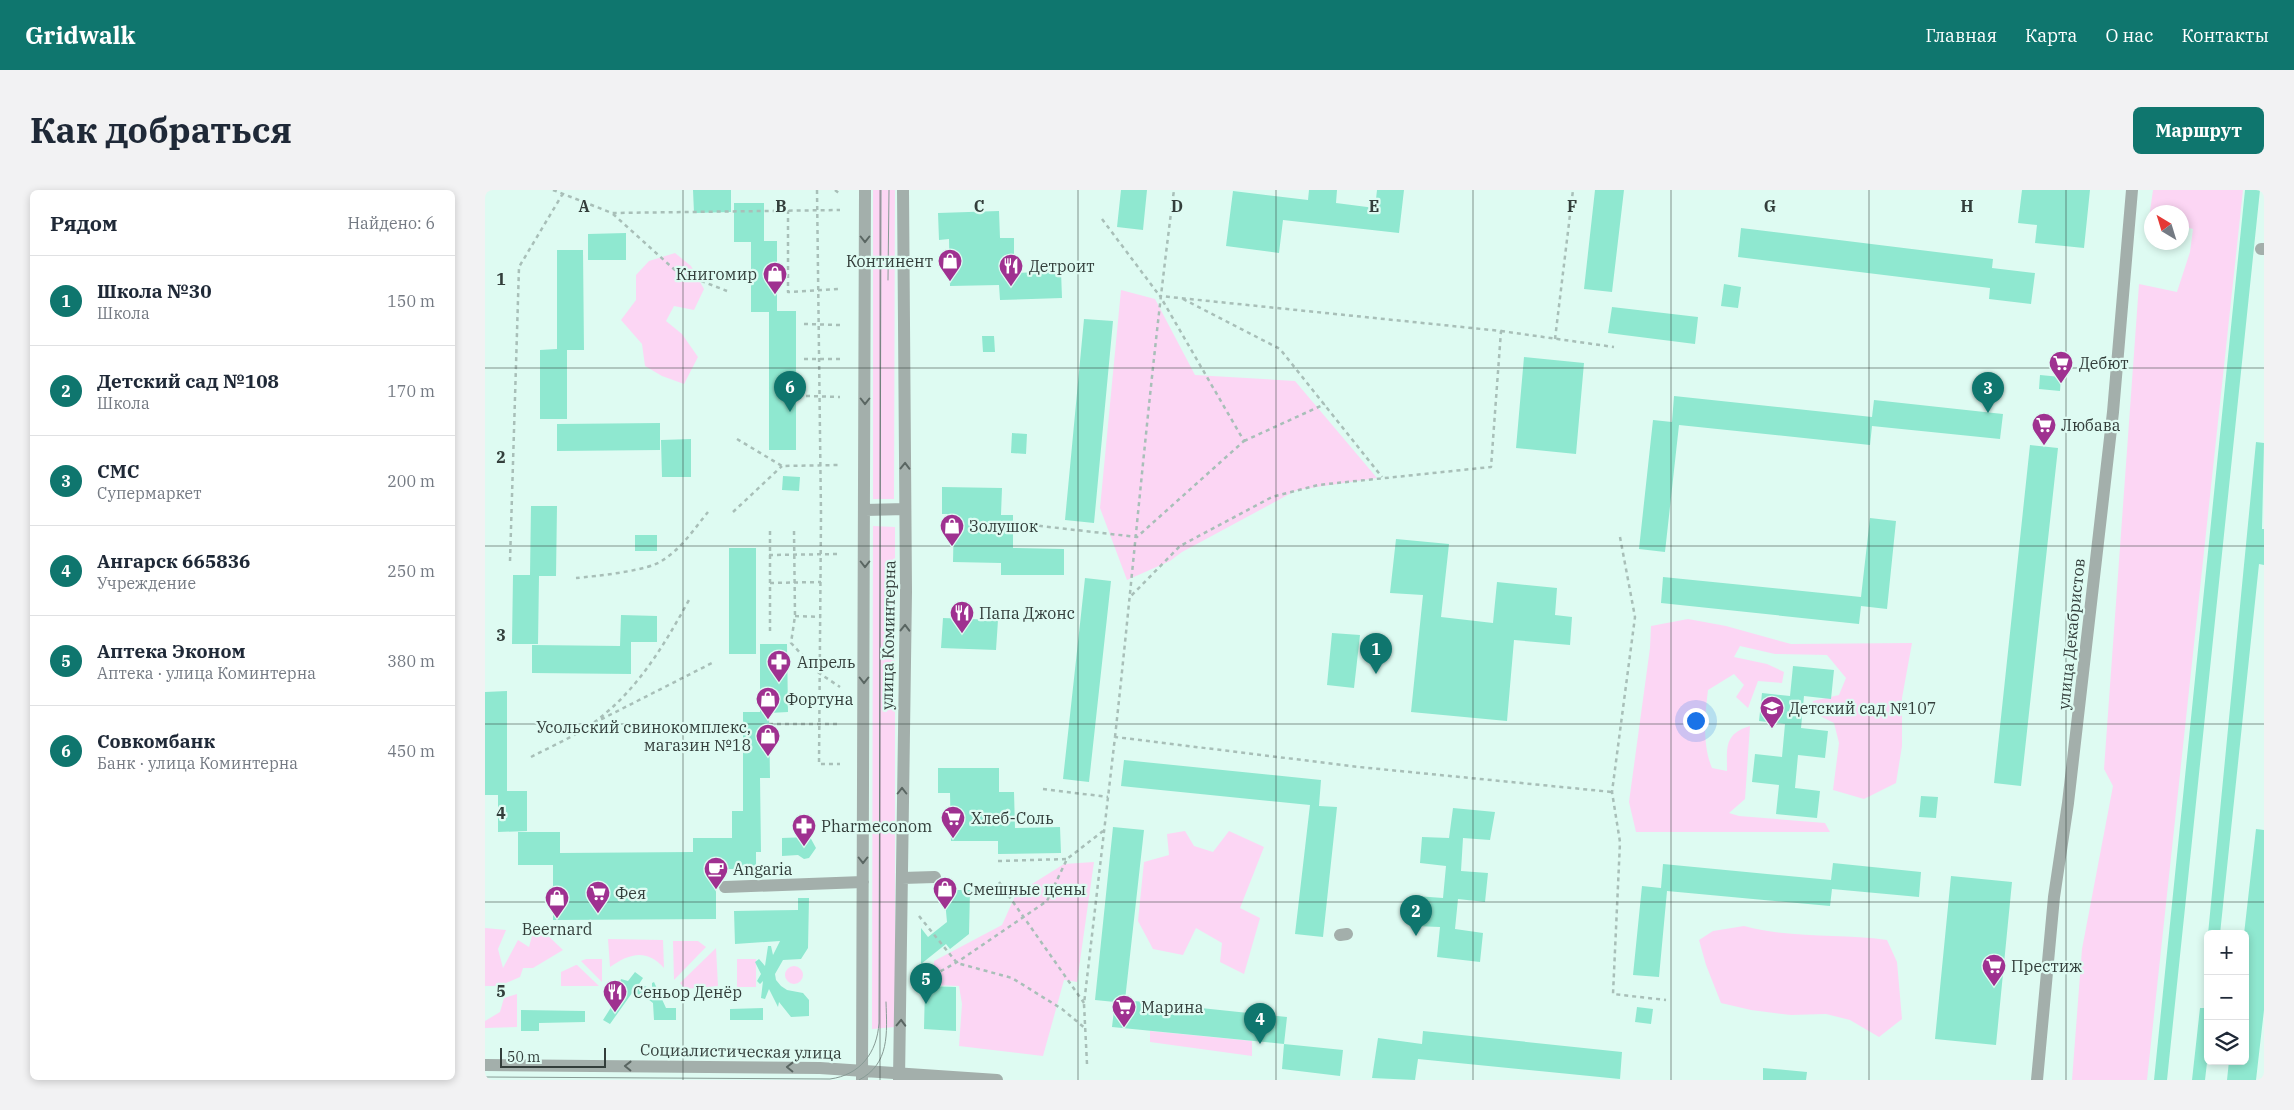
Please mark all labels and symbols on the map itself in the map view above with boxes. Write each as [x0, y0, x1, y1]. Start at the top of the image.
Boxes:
text: A [578, 196, 590, 216]
text: B [775, 196, 787, 216]
text: C [974, 196, 984, 216]
text: D [1171, 196, 1183, 216]
text: E [1369, 196, 1379, 216]
text: F [1567, 196, 1577, 216]
text: G [1764, 196, 1776, 216]
text: H [1961, 196, 1974, 216]
north arrow [2144, 205, 2189, 250]
one-way arrow [860, 235, 870, 243]
shop icon: Континент [937, 248, 963, 282]
place label: Континент [846, 251, 933, 271]
restaurant icon: Детроит [998, 253, 1024, 287]
place label: Детроит [1029, 256, 1095, 276]
shop icon: Книгомир [762, 261, 788, 295]
place label: Книгомир [676, 264, 757, 284]
text: 1 [496, 269, 506, 289]
supermarket icon: Дебют [2048, 350, 2074, 384]
place label: Дебют [2079, 353, 2129, 373]
pin: 6 [774, 371, 806, 412]
pin: 3 [1972, 372, 2004, 413]
one-way arrow [860, 398, 870, 405]
supermarket icon: Любава [2031, 412, 2057, 446]
place label: Любава [2061, 415, 2121, 435]
text: 2 [496, 447, 506, 467]
one-way arrow [900, 462, 911, 470]
shop icon: Золушок [939, 513, 965, 547]
place label: Золушок [969, 516, 1039, 536]
street label: улица Декабристов [2053, 557, 2089, 711]
one-way arrow [860, 560, 870, 568]
street label: улица Коминтерна [877, 560, 899, 710]
restaurant icon: Папа Джонс [949, 600, 975, 634]
place label: Папа Джонс [979, 603, 1075, 623]
one-way arrow [899, 624, 910, 632]
text: 3 [496, 625, 506, 645]
pin: 1 [1360, 633, 1392, 674]
pharmacy icon: Апрель [766, 649, 792, 683]
place label: Апрель [797, 652, 856, 672]
one-way arrow [859, 676, 869, 684]
shop icon: Фортуна [755, 686, 781, 720]
place label: Фортуна [785, 689, 854, 709]
school or university icon: Детский сад №107 [1759, 695, 1785, 729]
place label: Детский сад №107 [1789, 698, 1936, 718]
your location [1683, 708, 1709, 734]
place label: Усольский свинокомплекс, магазин №18 [536, 717, 751, 755]
shop icon: Усольский свинокомплекс, магазин №18 [755, 723, 781, 757]
one-way arrow [897, 787, 907, 794]
text: 4 [496, 803, 506, 823]
supermarket icon: Хлеб-Соль [940, 805, 966, 839]
place label: Хлеб-Соль [971, 808, 1054, 828]
pharmacy icon: Pharmeconom [791, 813, 817, 847]
place label: Pharmeconom [821, 816, 932, 836]
cafe icon: Angaria [703, 856, 729, 890]
one-way arrow [858, 856, 868, 864]
place label: Angaria [733, 859, 793, 879]
shop icon: Смешные цены [932, 876, 958, 910]
place label: Смешные цены [963, 879, 1086, 899]
supermarket icon: Фея [585, 880, 611, 914]
place label: Фея [615, 883, 646, 903]
shop icon: Beernard [544, 885, 570, 919]
pin: 2 [1400, 895, 1432, 936]
place label: Beernard [522, 919, 593, 939]
supermarket icon: Престиж [1981, 953, 2007, 987]
place label: Престиж [2011, 956, 2082, 976]
pin: 5 [910, 963, 942, 1004]
restaurant icon: Сеньор Денёр [602, 979, 628, 1013]
text: 5 [496, 981, 506, 1001]
place label: Сеньор Денёр [633, 982, 742, 1002]
supermarket icon: Марина [1111, 994, 1137, 1028]
place label: Марина [1141, 997, 1204, 1017]
pin: 4 [1244, 1003, 1276, 1044]
one-way arrow [895, 1019, 906, 1027]
street label: Социалистическая улица [640, 1039, 842, 1063]
scale bar [500, 1045, 606, 1068]
one-way arrow [624, 1061, 632, 1071]
one-way arrow [786, 1062, 794, 1073]

